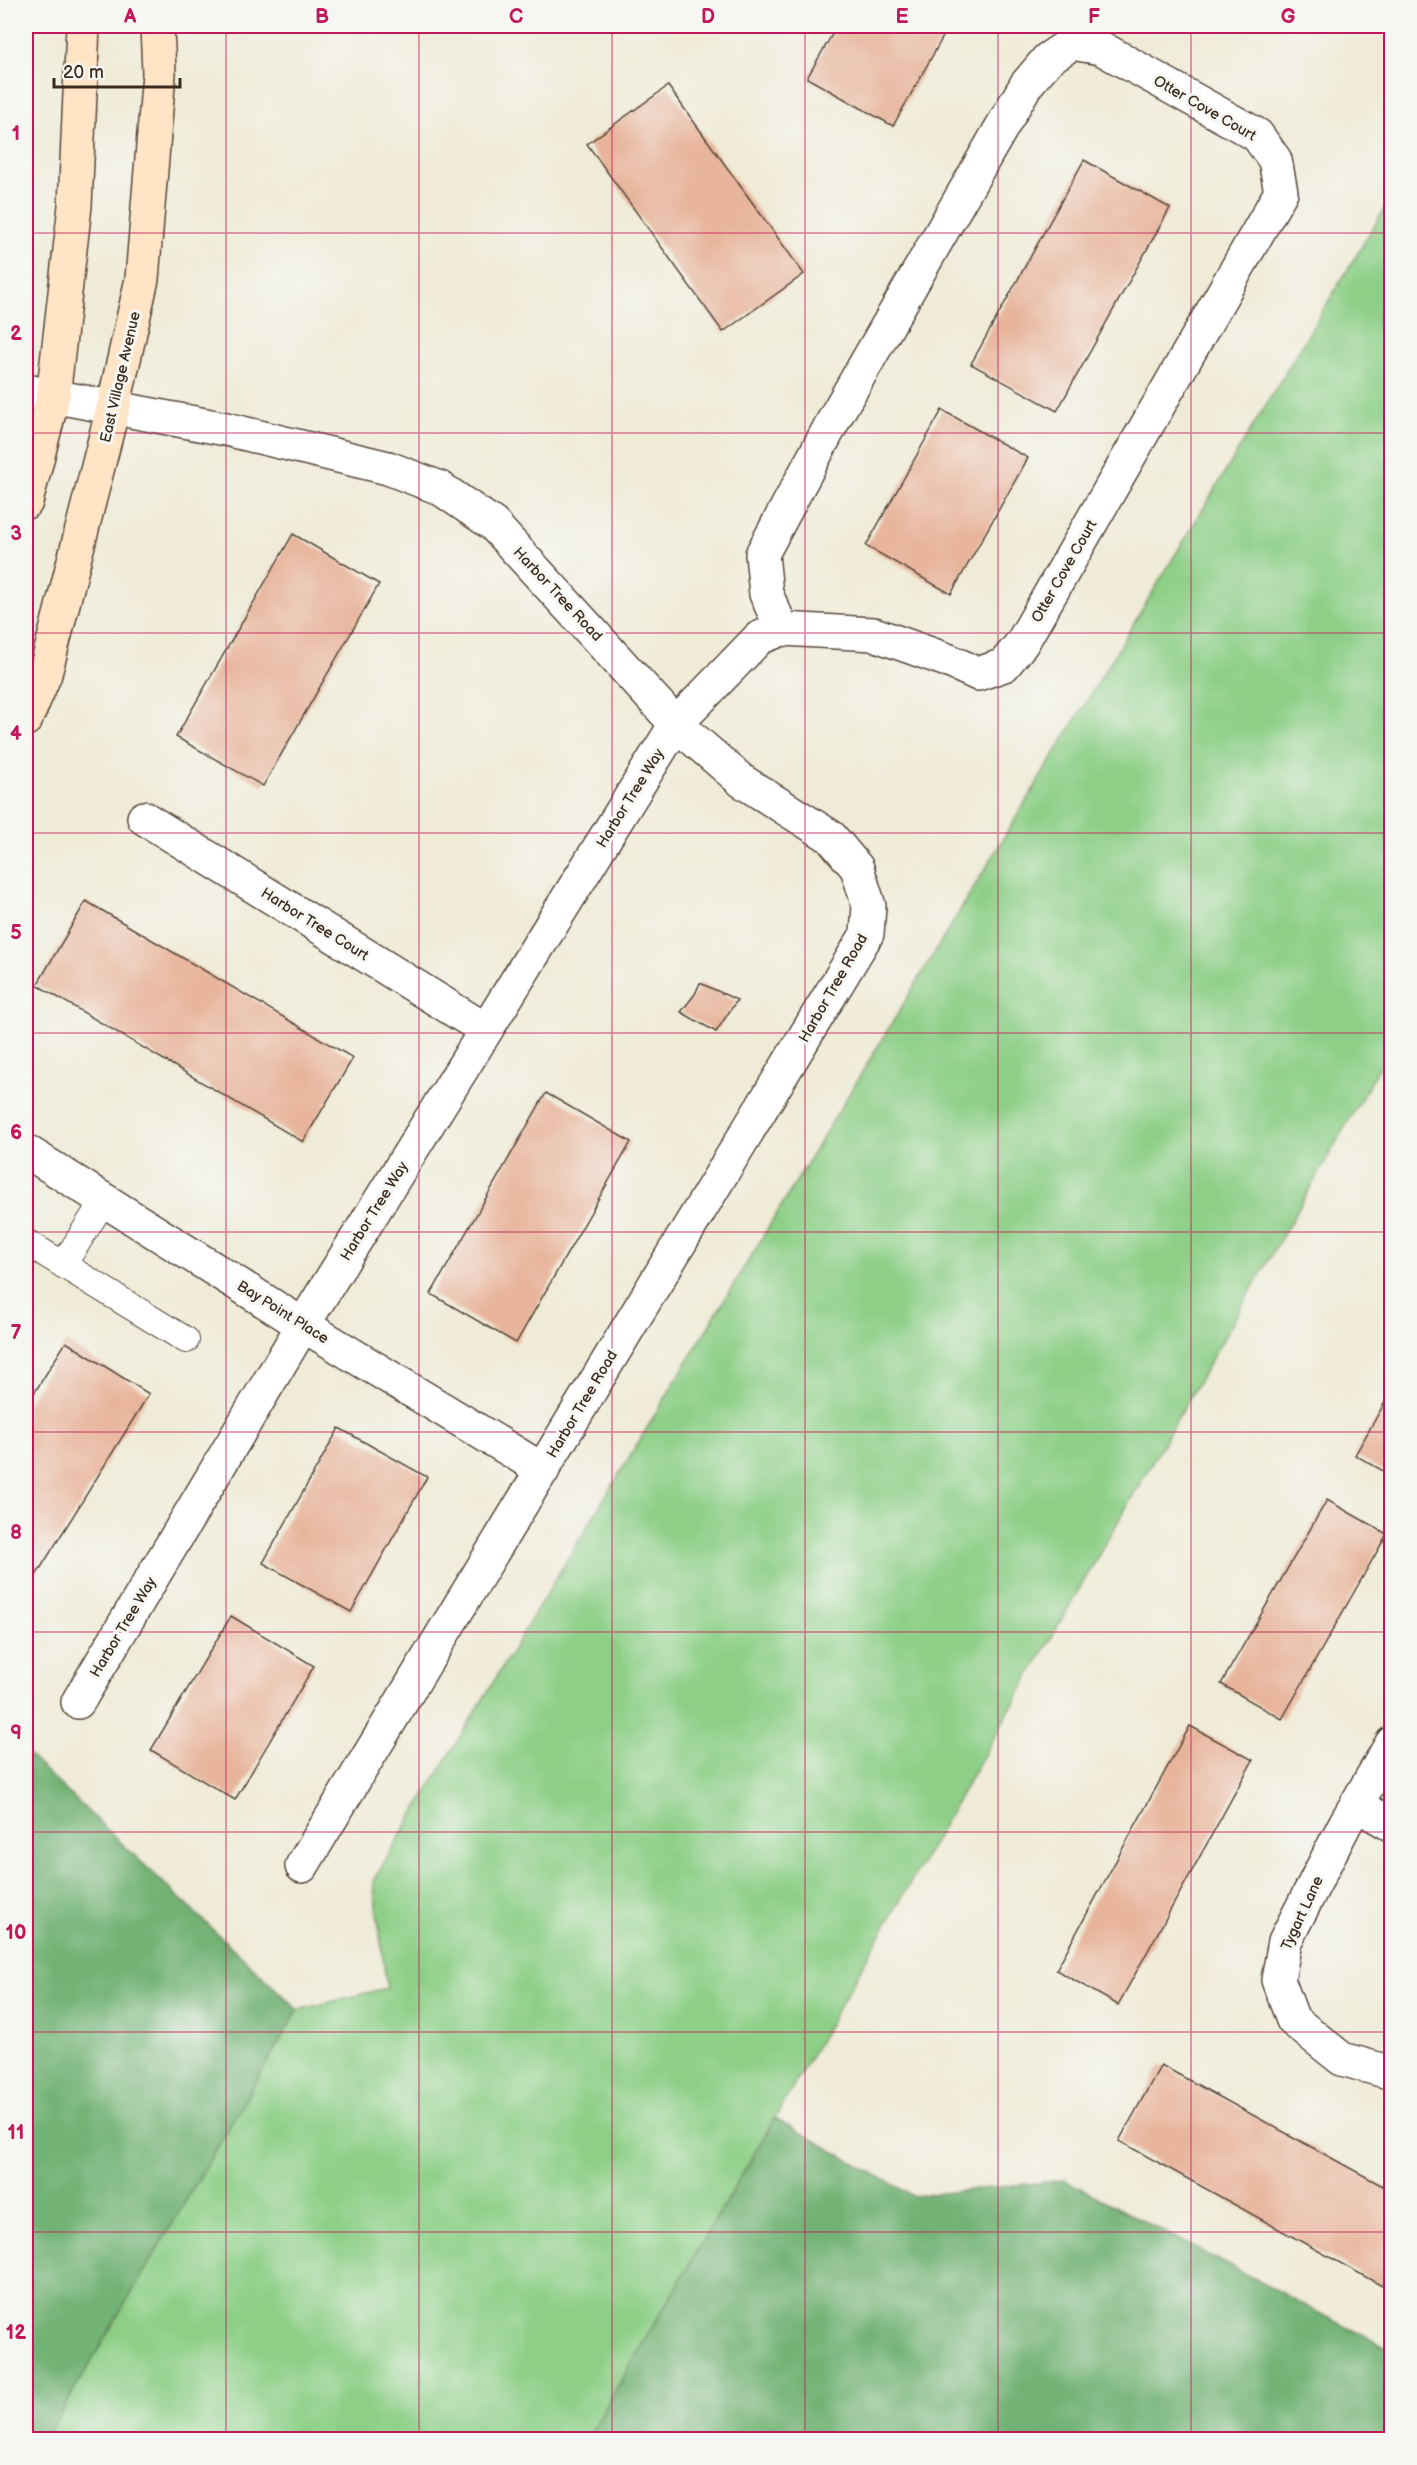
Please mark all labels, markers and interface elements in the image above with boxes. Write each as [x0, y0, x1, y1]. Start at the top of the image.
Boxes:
text: A [123, 5, 137, 29]
text: B [315, 5, 329, 29]
text: C [509, 5, 523, 29]
text: D [701, 5, 715, 29]
text: E [896, 5, 909, 29]
text: F [1088, 5, 1100, 29]
text: G [1281, 5, 1296, 29]
scale bar [54, 51, 180, 89]
text: 20 m [63, 62, 104, 83]
street label: Otter Cove Court [1150, 71, 1260, 146]
text: 1 [12, 122, 20, 146]
street label: East Village Avenue [96, 310, 145, 444]
text: 2 [10, 322, 22, 346]
street label: Otter Cove Court [1027, 516, 1102, 626]
text: 3 [10, 522, 22, 546]
street label: Harbor Tree Road [509, 543, 606, 646]
text: 4 [10, 722, 22, 746]
street label: Harbor Tree Way [592, 745, 669, 851]
street label: Harbor Tree Court [257, 884, 373, 965]
text: 5 [10, 921, 22, 945]
street label: Harbor Tree Road [795, 931, 872, 1046]
text: 6 [10, 1121, 22, 1145]
street label: Harbor Tree Way [336, 1158, 413, 1264]
street label: Bay Point Place [233, 1277, 332, 1348]
text: 7 [10, 1321, 22, 1345]
street label: Harbor Tree Road [543, 1347, 622, 1462]
text: 8 [10, 1521, 22, 1545]
street label: Harbor Tree Way [86, 1574, 161, 1681]
text: 9 [10, 1721, 22, 1745]
street label: Tygart Lane [1277, 1873, 1328, 1953]
text: 10 [6, 1921, 26, 1945]
text: 11 [8, 2121, 24, 2145]
text: 12 [6, 2321, 26, 2345]

